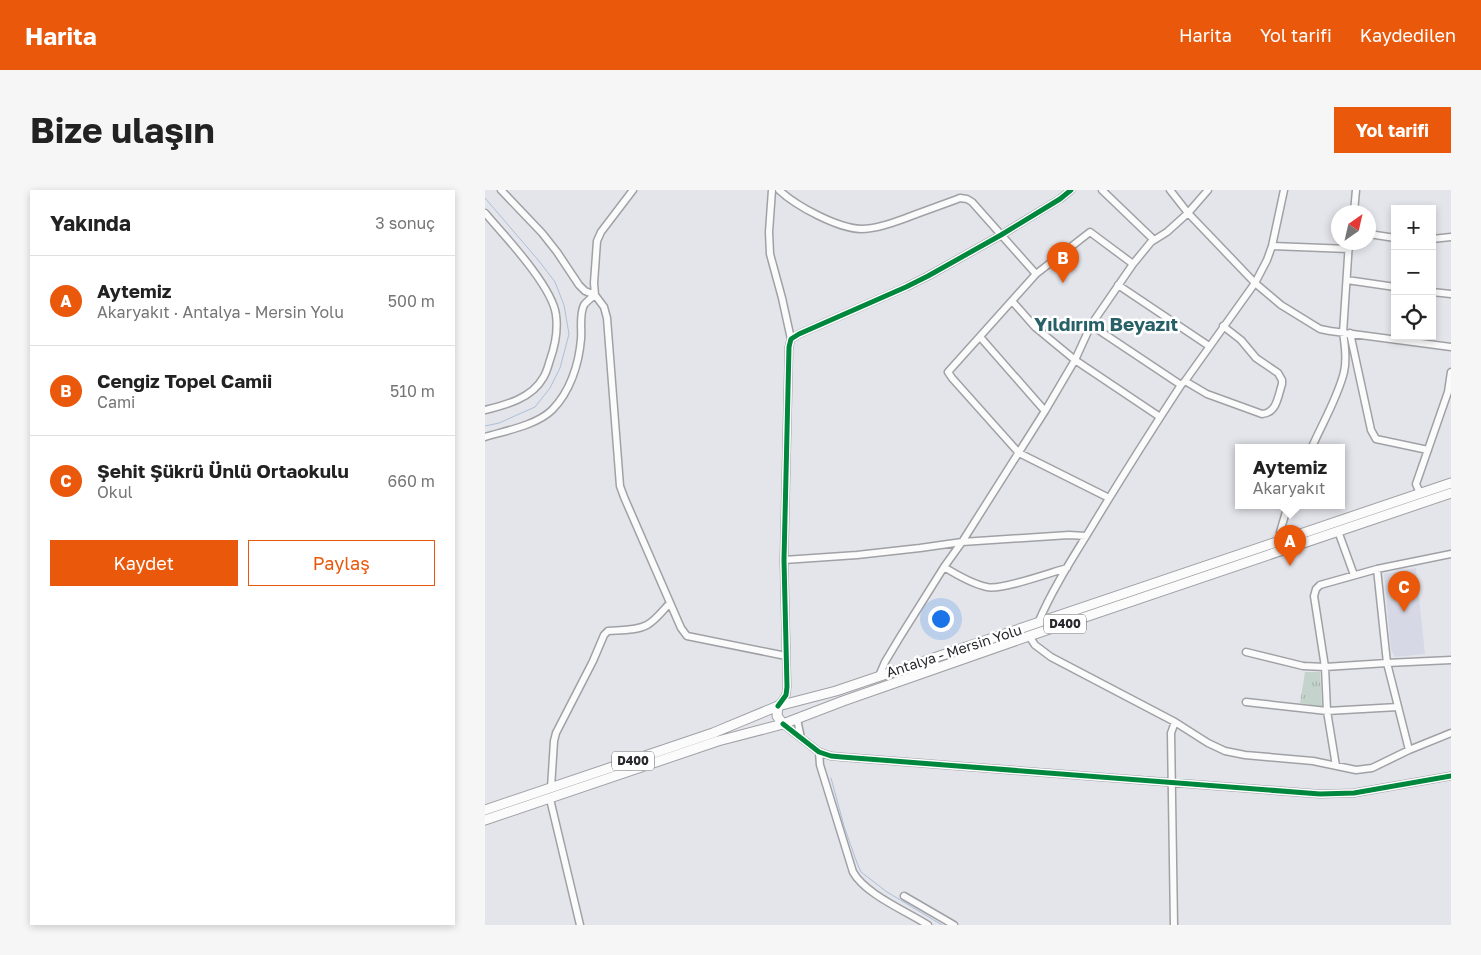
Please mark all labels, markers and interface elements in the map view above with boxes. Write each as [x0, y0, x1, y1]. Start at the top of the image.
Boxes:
text: Harita [25, 21, 97, 50]
text: Harita [1179, 24, 1232, 46]
text: Yol tarifi [1260, 24, 1332, 46]
text: Kaydedilen [1360, 24, 1456, 46]
button: Yol tarifi [1334, 107, 1451, 153]
text: Bize ulaşın [30, 109, 215, 151]
north arrow [1331, 205, 1376, 250]
map controls [1391, 205, 1436, 340]
button: + [1391, 205, 1436, 250]
text: Yakında [50, 210, 131, 236]
text: 3 sonuç [375, 213, 435, 233]
pin: B [1047, 242, 1079, 283]
button: − [1391, 250, 1436, 295]
text: Aytemiz [97, 279, 172, 302]
text: A [60, 291, 72, 311]
text: 500 m [388, 291, 435, 311]
button: locate [1391, 295, 1436, 340]
text: Akaryakıt · Antalya - Mersin Yolu [97, 302, 344, 322]
district label: Yıldırım Beyazıt [1034, 312, 1178, 335]
text: Cengiz Topel Camii [97, 369, 272, 392]
text: B [60, 381, 72, 401]
text: 510 m [390, 381, 435, 401]
text: Cami [97, 392, 135, 412]
popup [1235, 444, 1345, 509]
text: Aytemiz [1253, 455, 1327, 478]
text: Şehit Şükrü Ünlü Ortaokulu [97, 459, 349, 482]
text: C [60, 471, 72, 491]
text: 660 m [388, 471, 435, 491]
text: Akaryakıt [1253, 478, 1325, 498]
text: Okul [97, 482, 133, 502]
pin: A [1274, 525, 1306, 566]
button: Kaydet [50, 540, 238, 586]
button: Paylaş [248, 540, 435, 586]
pin: C [1388, 571, 1420, 612]
your location [928, 606, 954, 632]
road number: D400 [1044, 614, 1086, 634]
street label: Antalya - Mersin Yolu [884, 621, 1024, 680]
road number: D400 [612, 752, 654, 770]

